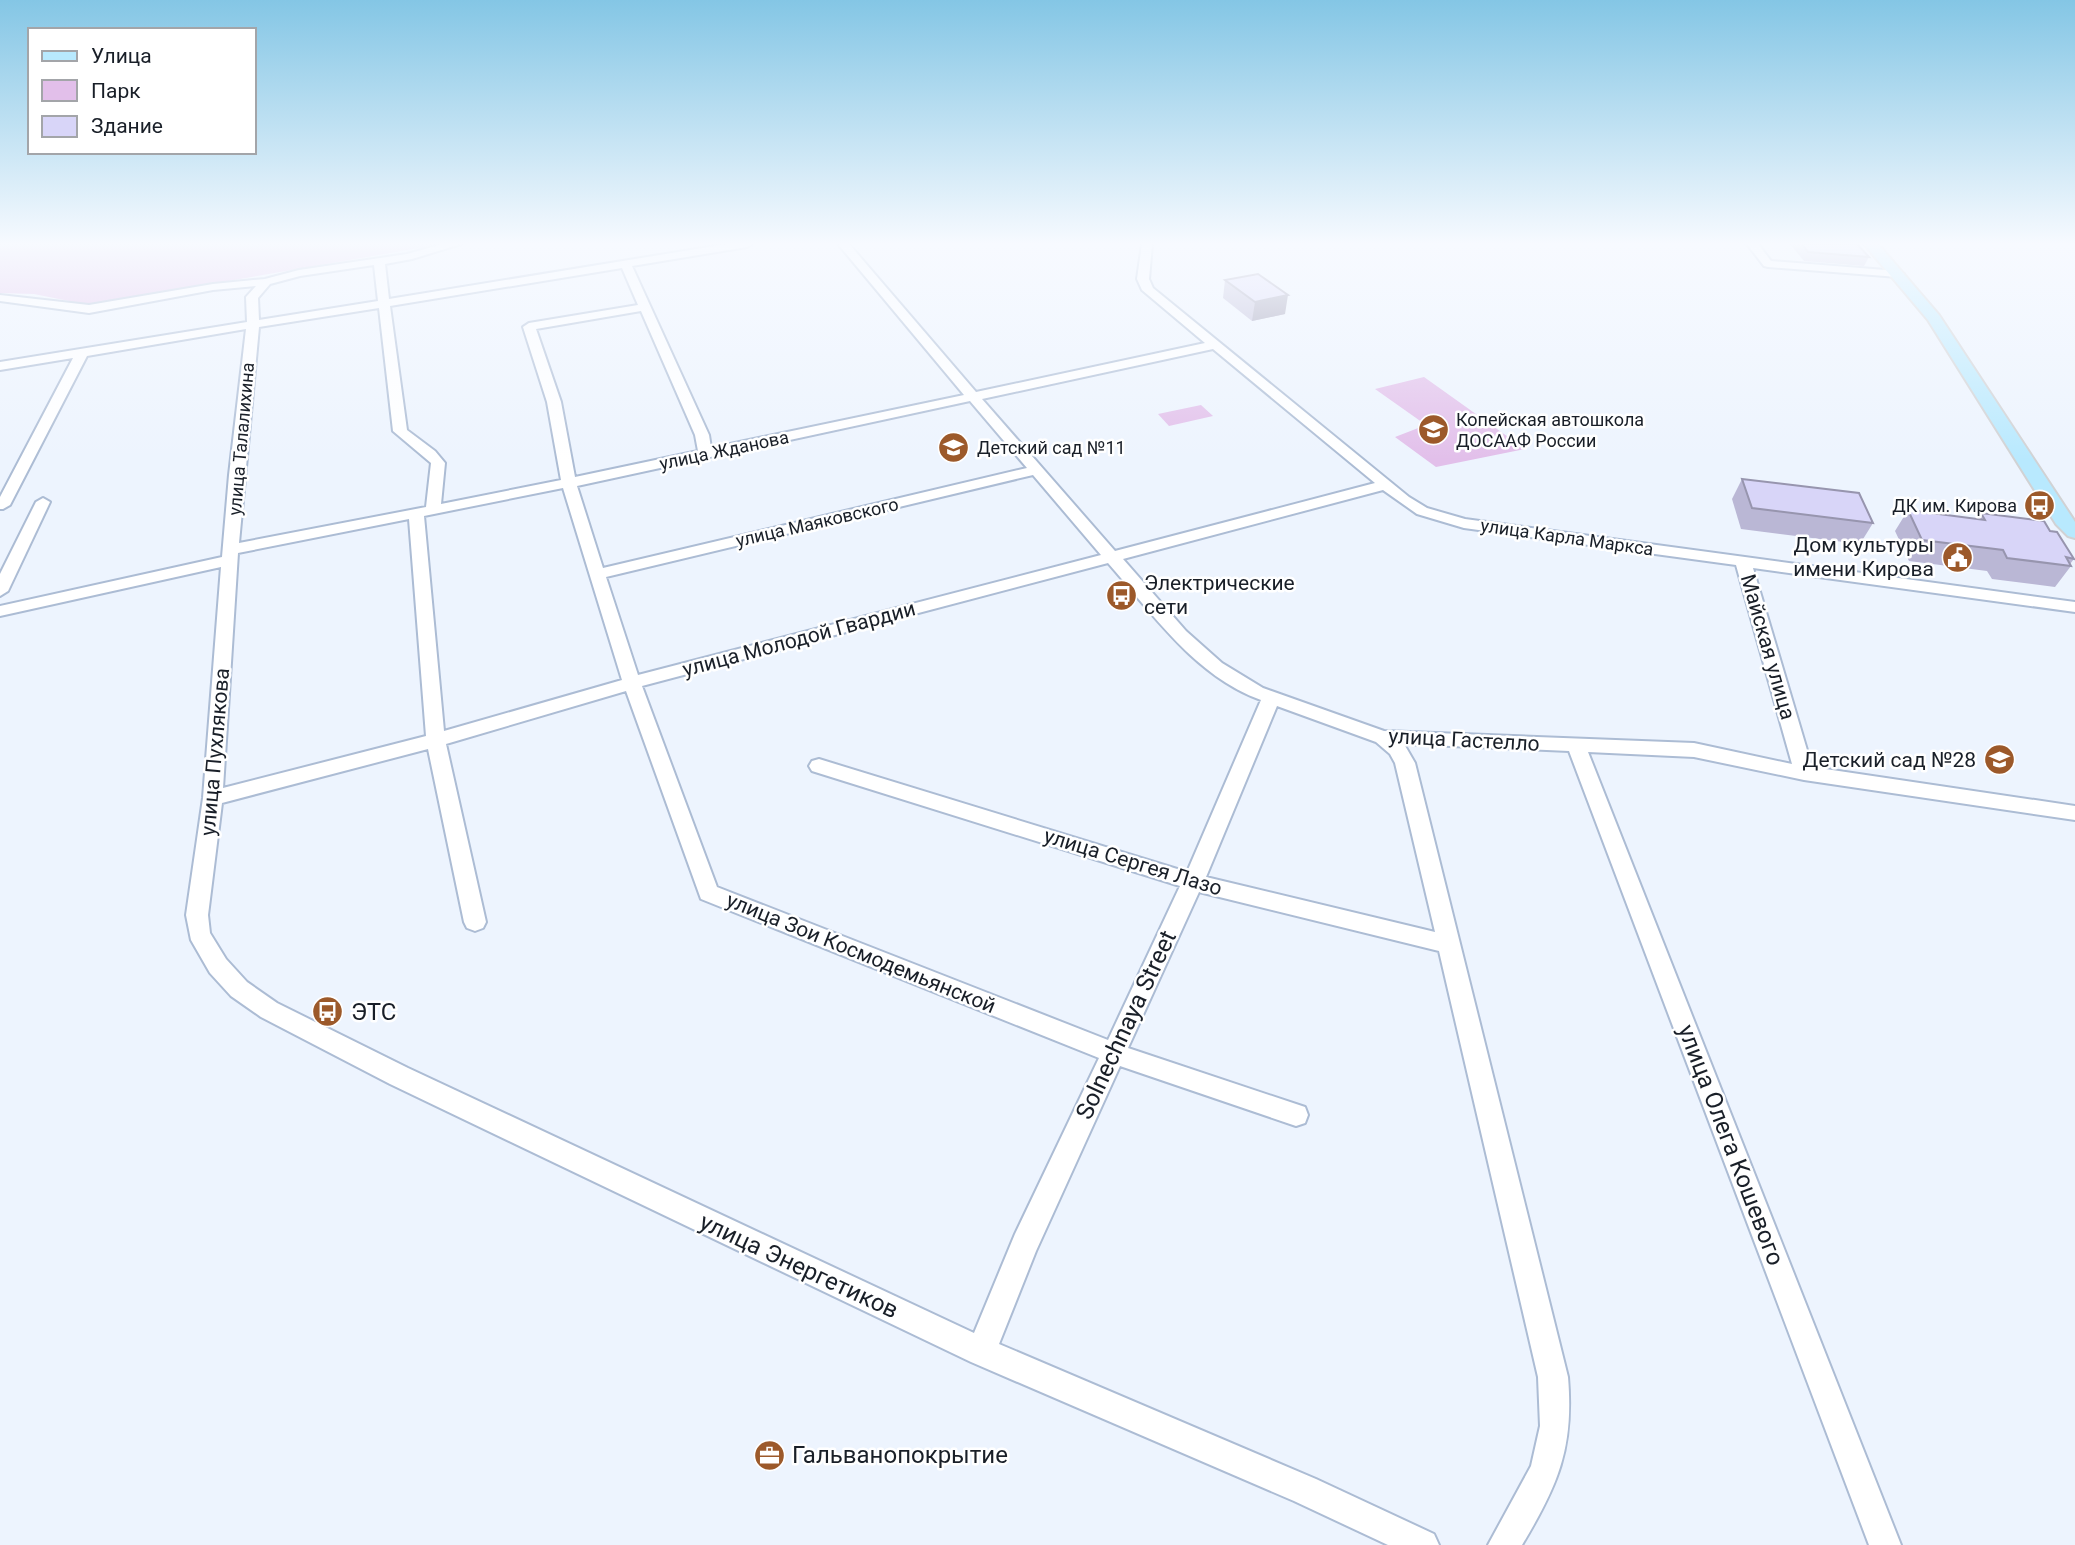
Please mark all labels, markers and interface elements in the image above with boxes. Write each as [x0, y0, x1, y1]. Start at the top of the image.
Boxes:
legend [28, 28, 256, 154]
text: Улица [91, 44, 152, 68]
text: Парк [91, 79, 141, 103]
text: Здание [91, 114, 163, 138]
street label: улица Талалихина [224, 362, 258, 516]
place label: Копейская автошкола ДОСААФ России [1456, 409, 1644, 451]
school or university icon: Копейская автошкола ДОСААФ России [1416, 412, 1450, 446]
street label: улица Жданова [657, 426, 791, 474]
school or university icon: Детский сад №11 [937, 430, 971, 464]
place label: Детский сад №11 [977, 437, 1126, 458]
bus stop icon: ДК им. Кирова [2023, 488, 2057, 522]
street label: улица Маяковского [734, 493, 900, 551]
place label: ДК им. Кирова [1892, 495, 2017, 516]
street label: улица Карла Маркса [1479, 514, 1655, 560]
place label: Дом культуры имени Кирова [1793, 533, 1934, 581]
public building icon: Дом культуры имени Кирова [1940, 540, 1974, 574]
place label: Электрические сети [1144, 571, 1295, 619]
street label: Майская улица [1736, 572, 1800, 722]
bus stop icon: Электрические сети [1104, 578, 1138, 612]
street label: улица Молодой Гвардии [680, 596, 918, 682]
street label: улица Пухлякова [196, 667, 234, 837]
street label: улица Гастелло [1388, 724, 1540, 756]
school or university icon: Детский сад №28 [1982, 743, 2016, 777]
place label: Детский сад №28 [1803, 748, 1976, 772]
street label: улица Сергея Лазо [1041, 823, 1225, 901]
street label: улица Зои Космодемьянской [723, 888, 999, 1018]
street label: Solnechnaya Street [1070, 926, 1182, 1124]
bus stop icon: ЭТС [311, 995, 345, 1029]
place label: ЭТС [351, 998, 396, 1026]
street label: улица Олега Кошевого [1672, 1021, 1790, 1269]
street label: улица Энергетиков [695, 1208, 903, 1324]
office icon: Гальванопокрытие [752, 1438, 786, 1472]
place label: Гальванопокрытие [792, 1441, 1008, 1469]

